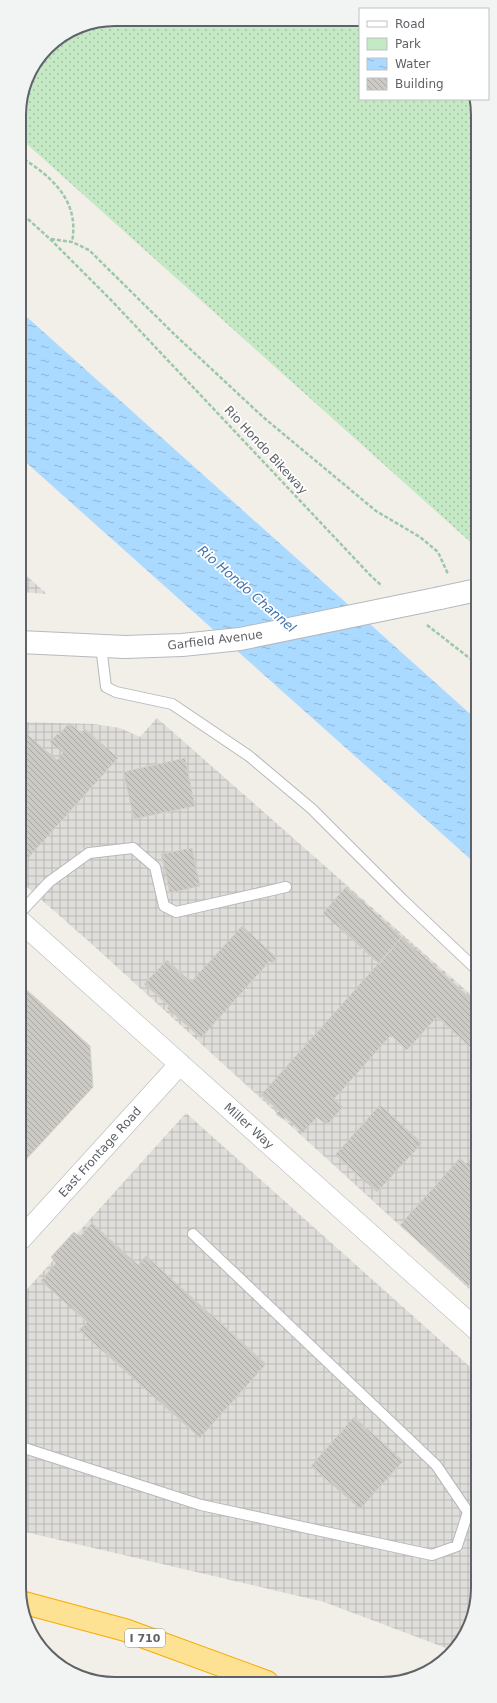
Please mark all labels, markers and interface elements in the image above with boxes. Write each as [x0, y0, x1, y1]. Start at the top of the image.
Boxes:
legend [359, 8, 489, 100]
text: Road [395, 17, 425, 31]
text: Park [395, 37, 421, 51]
text: Water [395, 57, 431, 71]
text: Building [395, 77, 444, 91]
street label: Rio Hondo Bikeway [222, 403, 310, 497]
water label: Rio Hondo Channel [195, 543, 299, 636]
street label: Garfield Avenue [167, 627, 263, 653]
street label: Miller Way [221, 1100, 277, 1152]
street label: East Frontage Road [56, 1104, 144, 1200]
road number: I 710 [125, 1629, 165, 1647]

